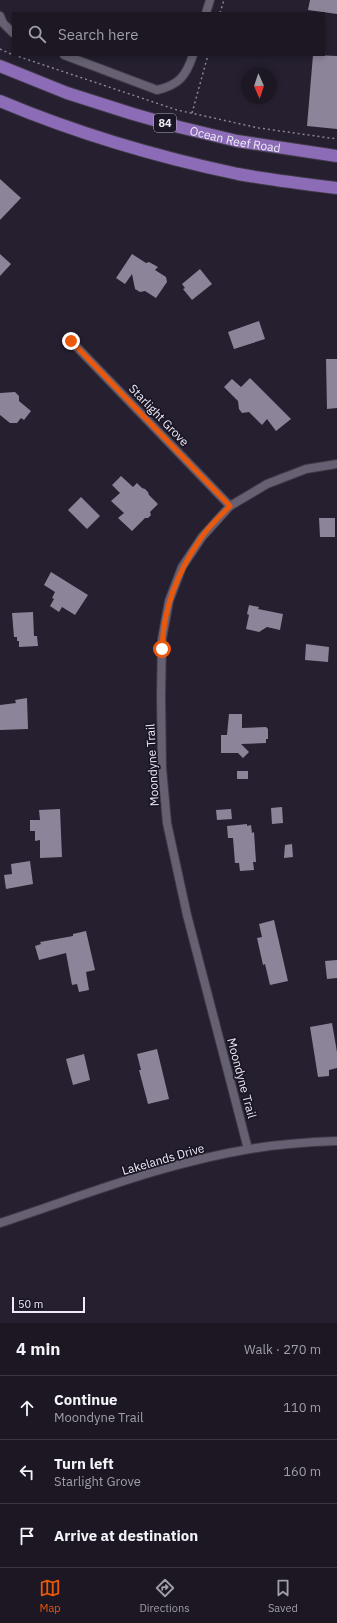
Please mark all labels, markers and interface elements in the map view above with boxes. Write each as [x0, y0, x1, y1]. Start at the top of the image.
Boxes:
search box [12, 12, 325, 56]
icon: search [26, 23, 48, 45]
text: Search here [58, 25, 138, 44]
north arrow [241, 68, 277, 104]
road number: 84 [154, 114, 176, 132]
street label: Ocean Reef Road [189, 122, 282, 155]
route end [62, 332, 80, 350]
street label: Starlight Grove [126, 381, 193, 449]
route start [153, 640, 171, 658]
street label: Moondyne Trail [142, 723, 162, 807]
street label: Moondyne Trail [224, 1036, 260, 1120]
street label: Lakelands Drive [120, 1140, 206, 1178]
scale bar [12, 1295, 85, 1314]
text: 50 m [18, 1297, 43, 1311]
text: 4 min [16, 1338, 60, 1360]
text: Walk · 270 m [244, 1341, 321, 1358]
text: Continue [54, 1390, 118, 1409]
icon: ahead [16, 1397, 38, 1419]
text: 110 m [283, 1399, 321, 1416]
text: Moondyne Trail [54, 1409, 143, 1426]
text: Turn left [54, 1454, 114, 1473]
icon: left [16, 1461, 38, 1483]
text: 160 m [283, 1463, 321, 1480]
text: Starlight Grove [54, 1473, 141, 1490]
icon: arrive [16, 1525, 38, 1547]
text: Arrive at destination [54, 1526, 198, 1545]
tab: Map [39, 1577, 61, 1615]
tab: Directions [139, 1577, 190, 1615]
tab: Saved [268, 1577, 298, 1615]

